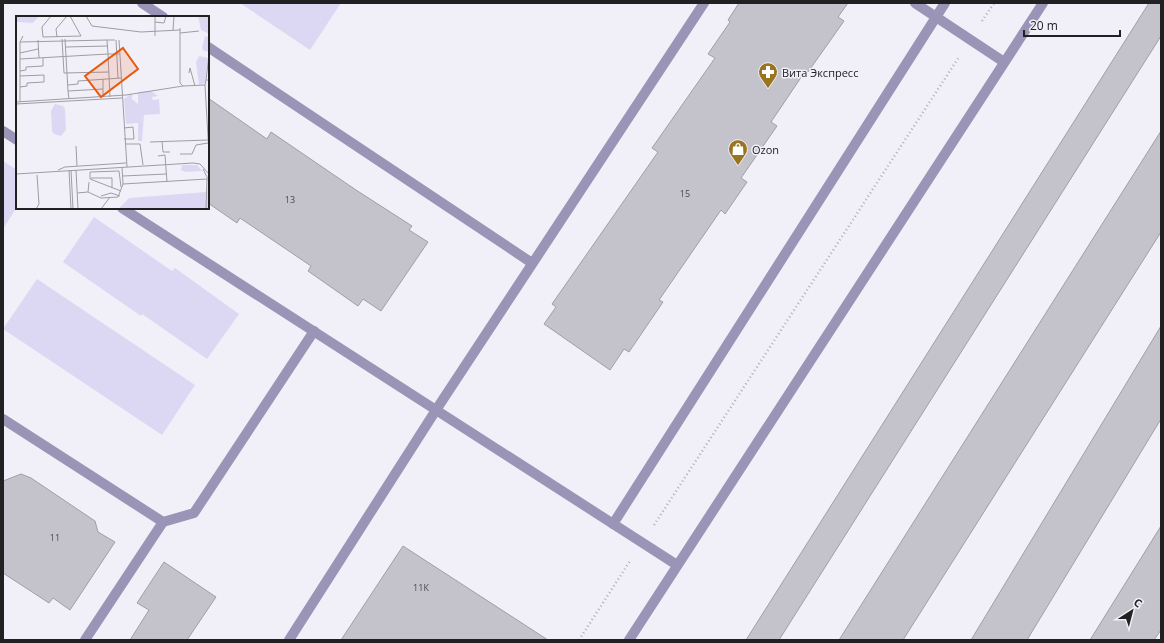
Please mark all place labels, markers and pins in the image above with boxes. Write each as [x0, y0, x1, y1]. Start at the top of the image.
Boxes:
pharmacy icon: Вита Экспресс [757, 61, 779, 89]
place label: Вита Экспресс [782, 65, 858, 80]
shop icon: Ozon [727, 138, 749, 166]
place label: Ozon [752, 142, 779, 157]

